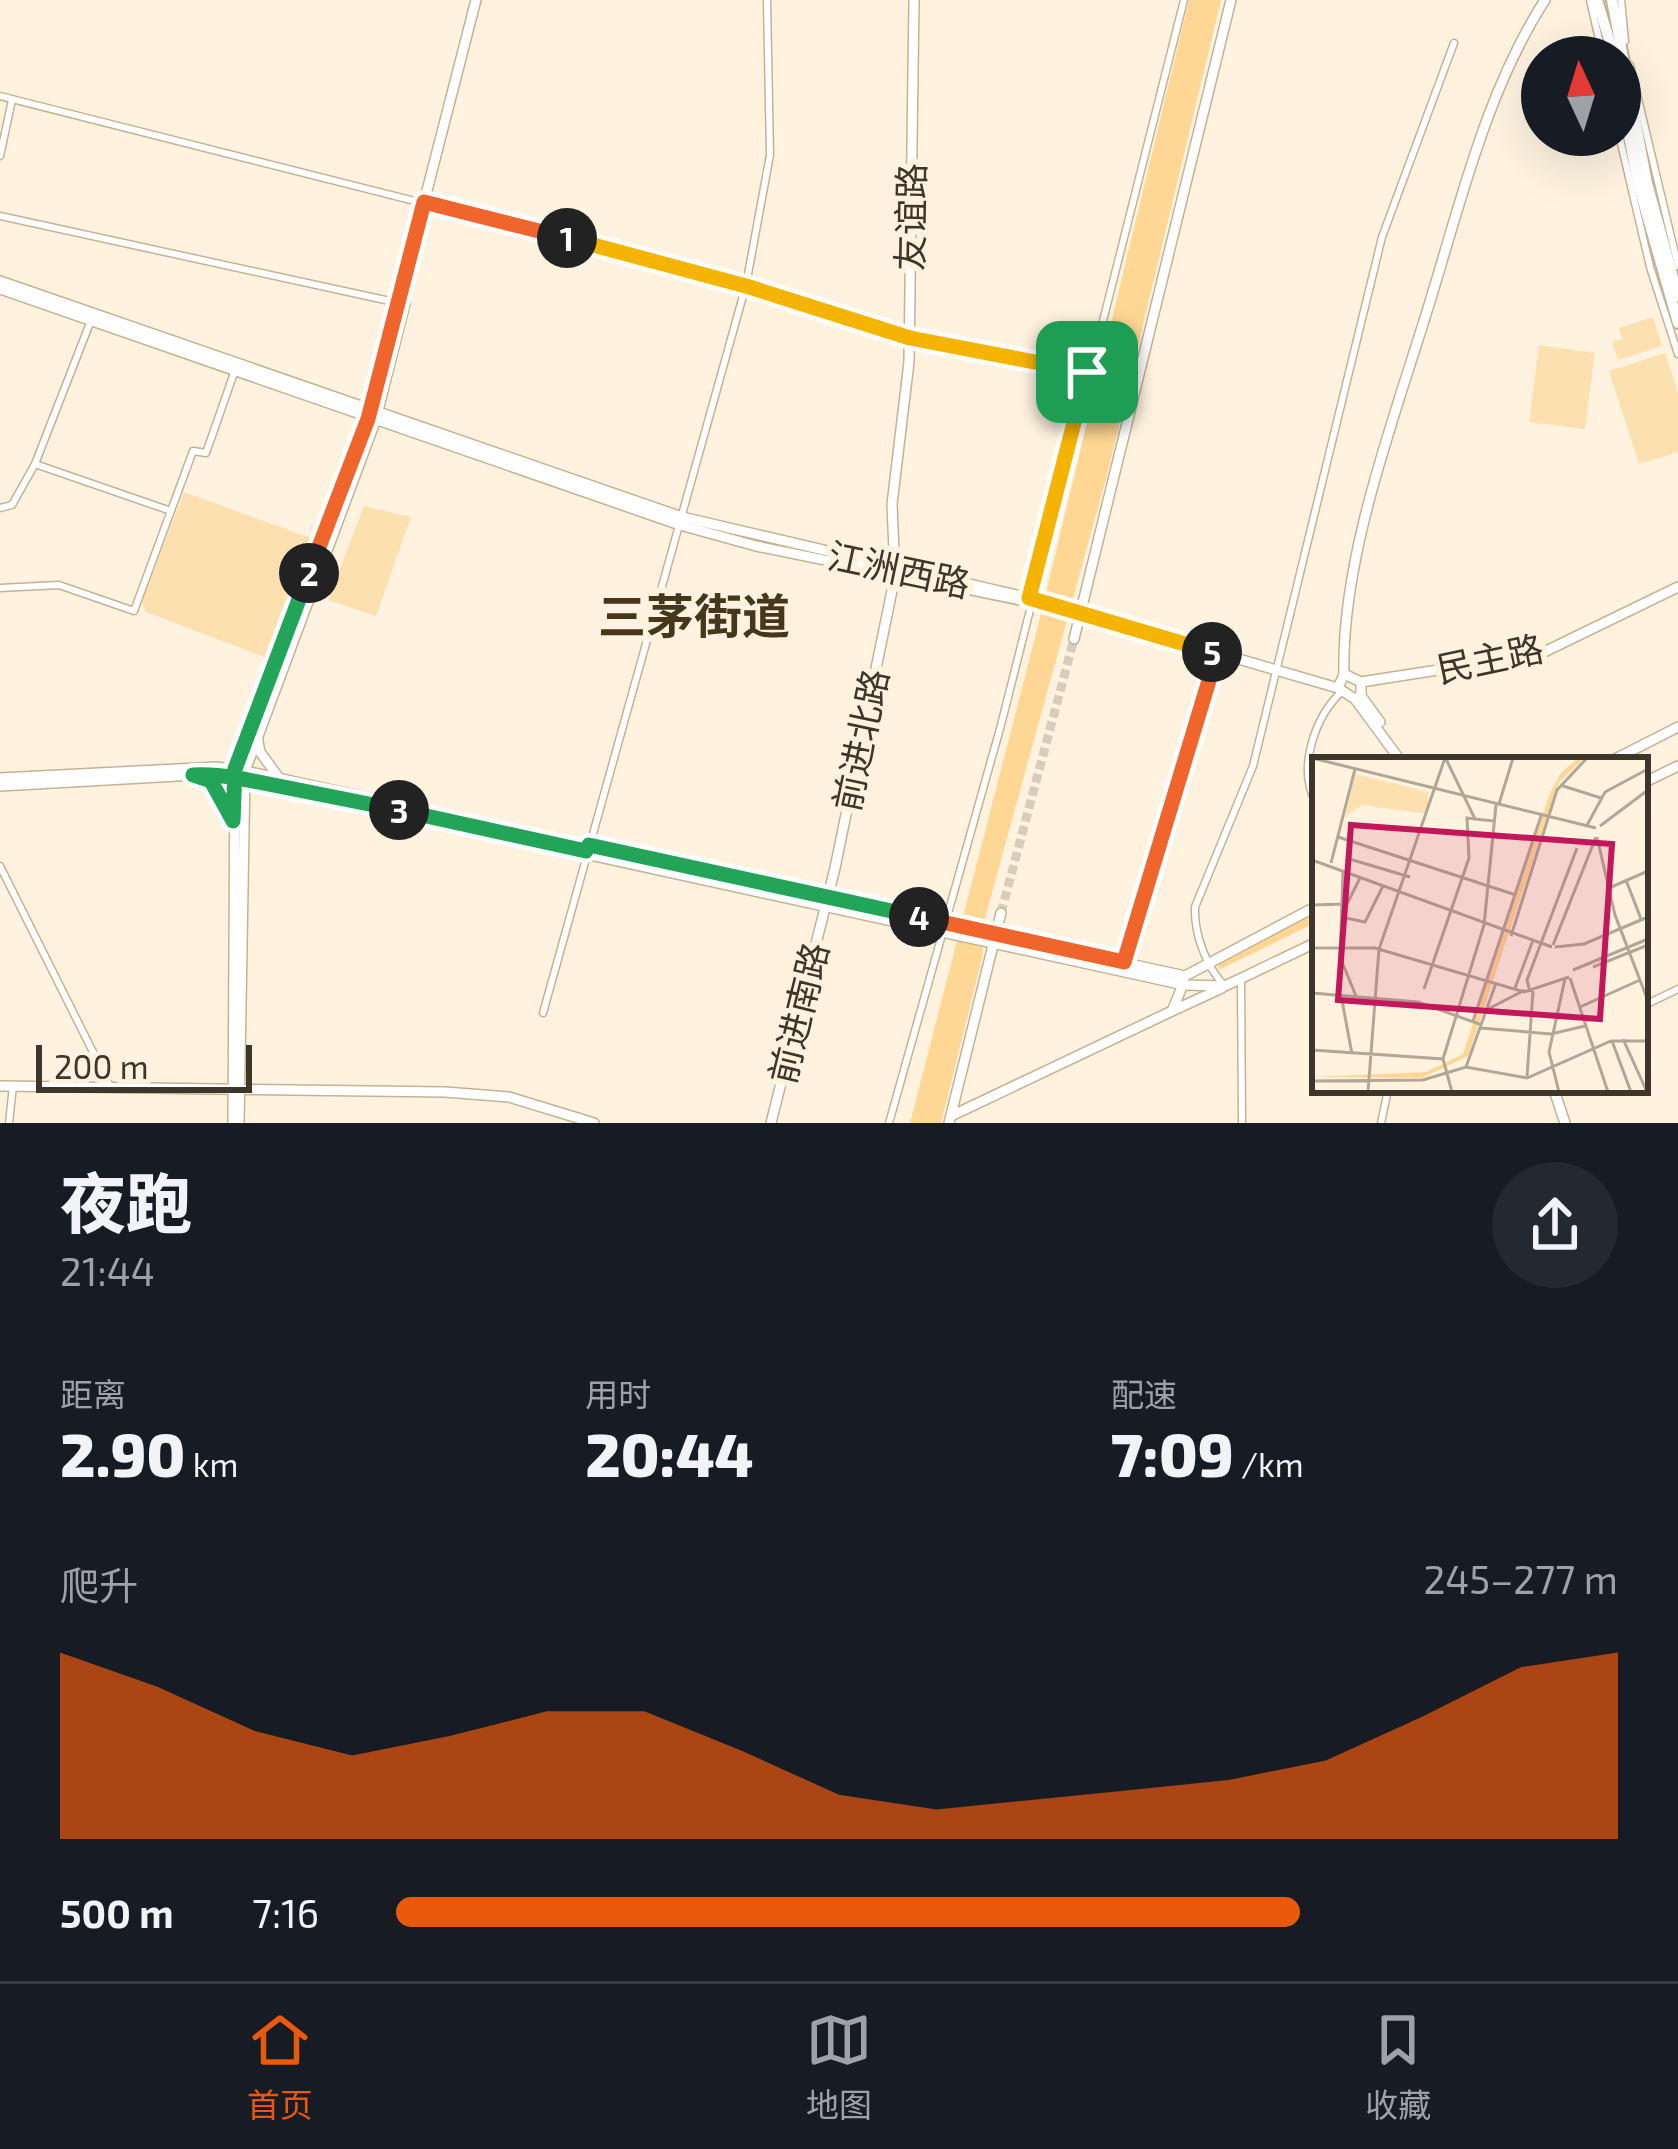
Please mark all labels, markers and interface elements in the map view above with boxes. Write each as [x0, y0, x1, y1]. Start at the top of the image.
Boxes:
north arrow [1521, 36, 1641, 156]
map controls [1521, 36, 1641, 156]
street label: 友谊路 [887, 163, 932, 271]
pin: 1 [537, 208, 597, 268]
text: 1 [560, 218, 574, 258]
pin [1036, 321, 1138, 423]
icon: arrive [1054, 339, 1120, 405]
street label: 江洲西路 [824, 533, 974, 605]
pin: 2 [279, 543, 339, 603]
text: 2 [299, 553, 319, 593]
district label: 三茅街道 [598, 586, 790, 644]
pin: 5 [1182, 622, 1242, 682]
street label: 民主路 [1432, 625, 1547, 690]
text: 5 [1203, 632, 1221, 672]
street label: 前进北路 [824, 665, 896, 815]
inset map [1312, 757, 1648, 1093]
pin: 3 [369, 780, 429, 840]
text: 3 [390, 790, 408, 830]
pin: 4 [889, 887, 949, 947]
text: 4 [908, 897, 930, 937]
street label: 前进南路 [759, 938, 836, 1088]
scale bar [36, 1039, 252, 1092]
text: 200 m [54, 1046, 149, 1086]
text: 夜跑 [60, 1162, 192, 1241]
button: share [1492, 1162, 1618, 1288]
text: 21:44 [60, 1247, 155, 1294]
text: 距离 [60, 1374, 126, 1414]
text: 用时 [585, 1374, 651, 1414]
text: 配速 [1111, 1374, 1177, 1414]
text: 2.90 [60, 1417, 185, 1489]
text: 20:44 [585, 1417, 754, 1489]
text: 7:09 [1111, 1417, 1234, 1489]
text: km [185, 1444, 238, 1484]
text: /km [1234, 1444, 1304, 1484]
text: 245–277 m [1423, 1555, 1618, 1602]
text: 爬升 [60, 1561, 138, 1608]
text: 500 m [60, 1889, 174, 1936]
text: 7:16 [252, 1889, 319, 1936]
tab: 首页 [247, 2007, 313, 2127]
tab: 地图 [806, 2007, 872, 2127]
tab: 收藏 [1365, 2007, 1431, 2127]

